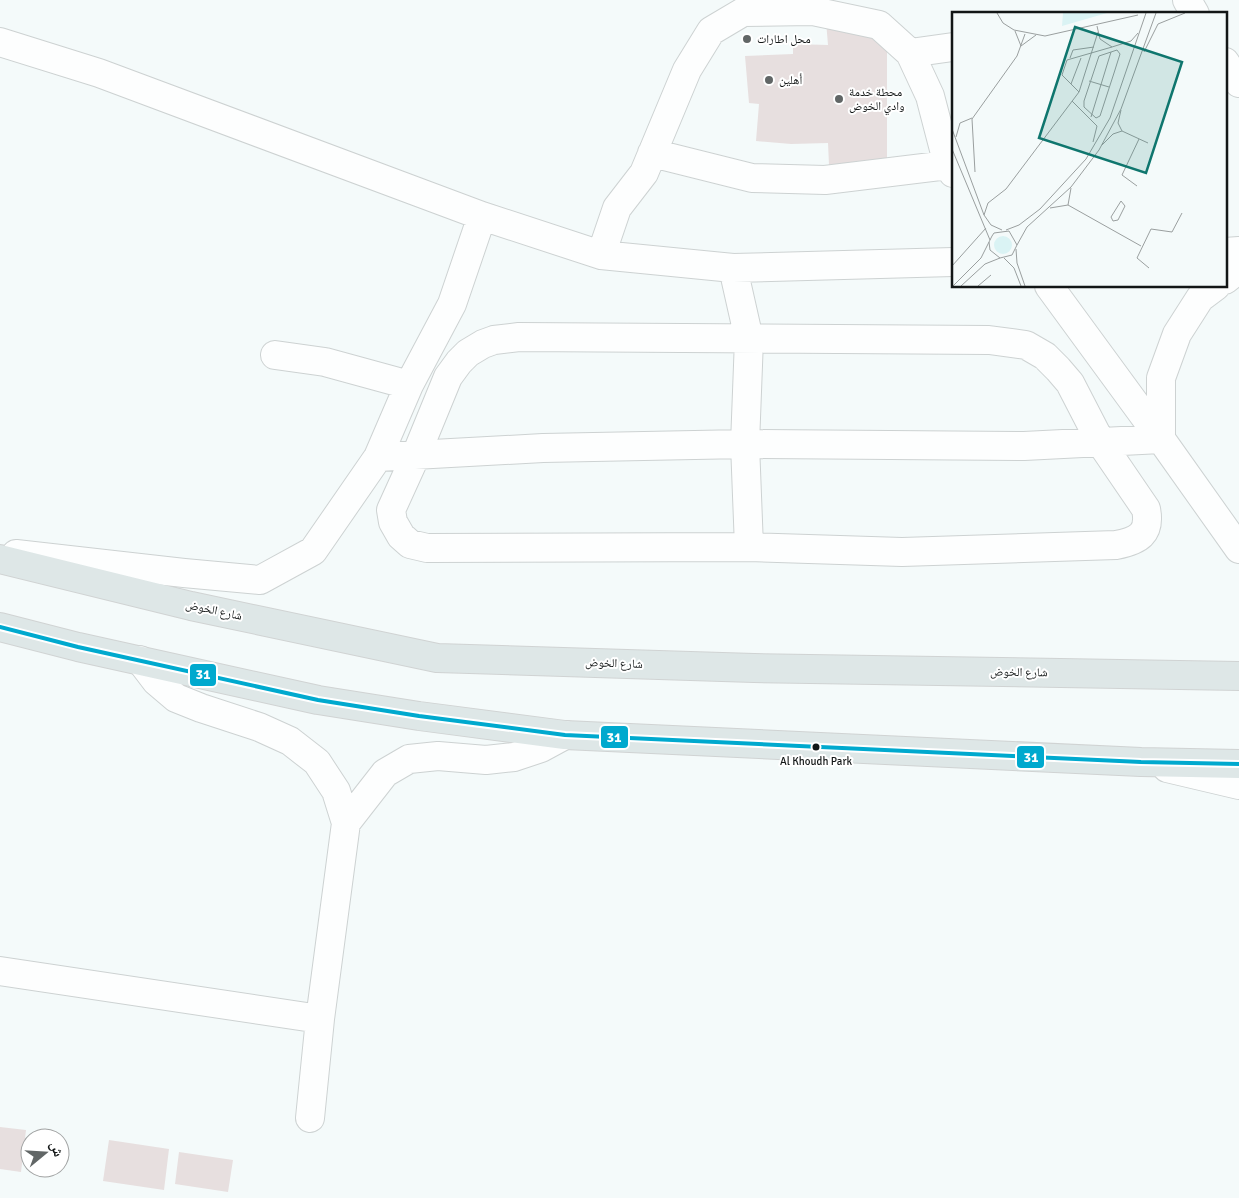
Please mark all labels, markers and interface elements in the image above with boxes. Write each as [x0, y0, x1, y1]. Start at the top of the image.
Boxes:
inset map [952, 12, 1226, 288]
place label: محل اطارات [757, 32, 811, 47]
marker: محل اطارات [741, 33, 753, 45]
place label: أهلين [779, 73, 802, 88]
marker: أهلين [763, 74, 775, 86]
place label: محطة خدمة وادي الخوض [849, 85, 905, 116]
marker: محطة خدمة وادي الخوض [833, 93, 845, 105]
street label: شارع الخوض [184, 597, 244, 624]
street label: شارع الخوض [585, 655, 643, 672]
line badge: 31 [189, 663, 217, 687]
street label: شارع الخوض [990, 664, 1048, 681]
text: 31 [195, 666, 211, 683]
line badge: 31 [600, 725, 629, 749]
text: 31 [606, 729, 622, 746]
marker: Al Khoudh Park [811, 742, 821, 752]
line badge: 31 [1016, 745, 1045, 769]
text: 31 [1023, 749, 1039, 766]
place label: Al Khoudh Park [780, 755, 852, 768]
north arrow [20, 1128, 70, 1178]
text: ش [47, 1139, 67, 1159]

